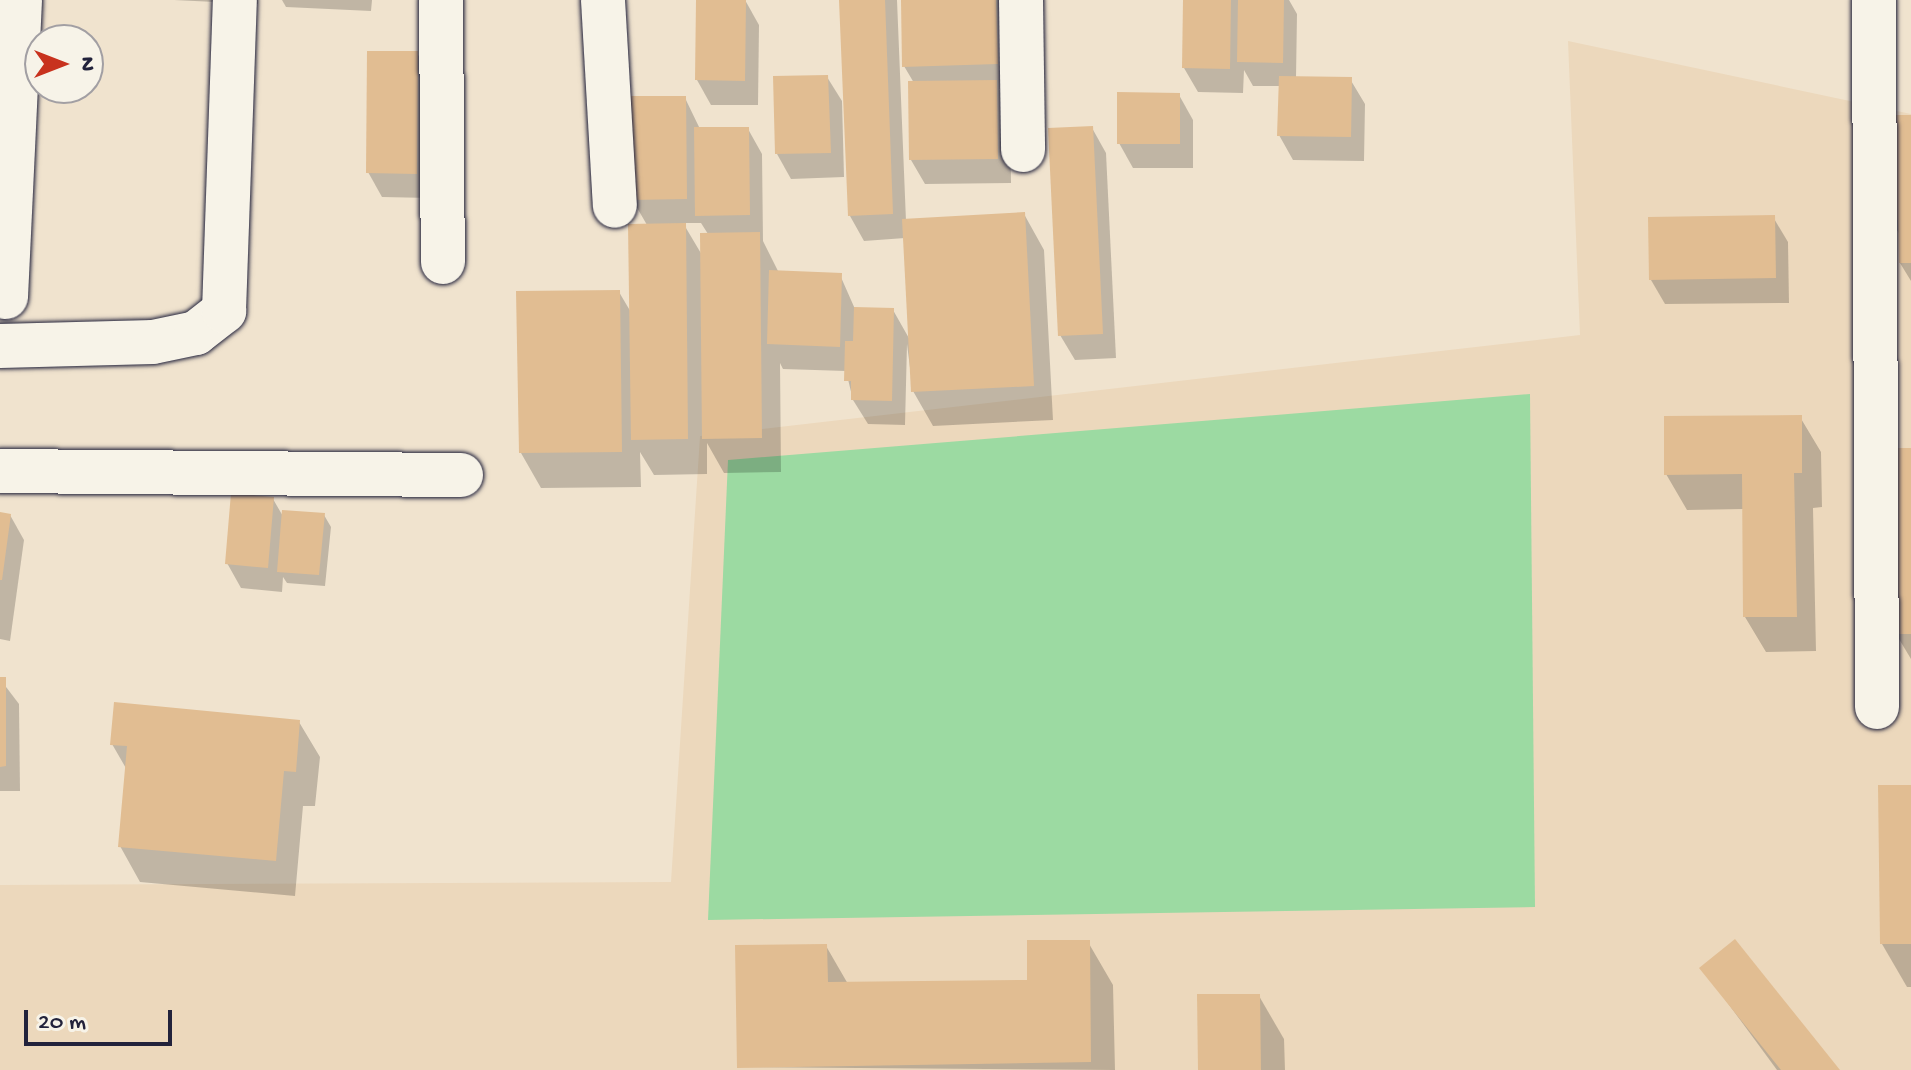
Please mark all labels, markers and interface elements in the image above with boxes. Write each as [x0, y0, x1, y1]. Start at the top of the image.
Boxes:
north arrow [24, 24, 104, 104]
text: N [73, 57, 99, 71]
scale bar [28, 994, 176, 1044]
text: 20 m [38, 1009, 86, 1038]

